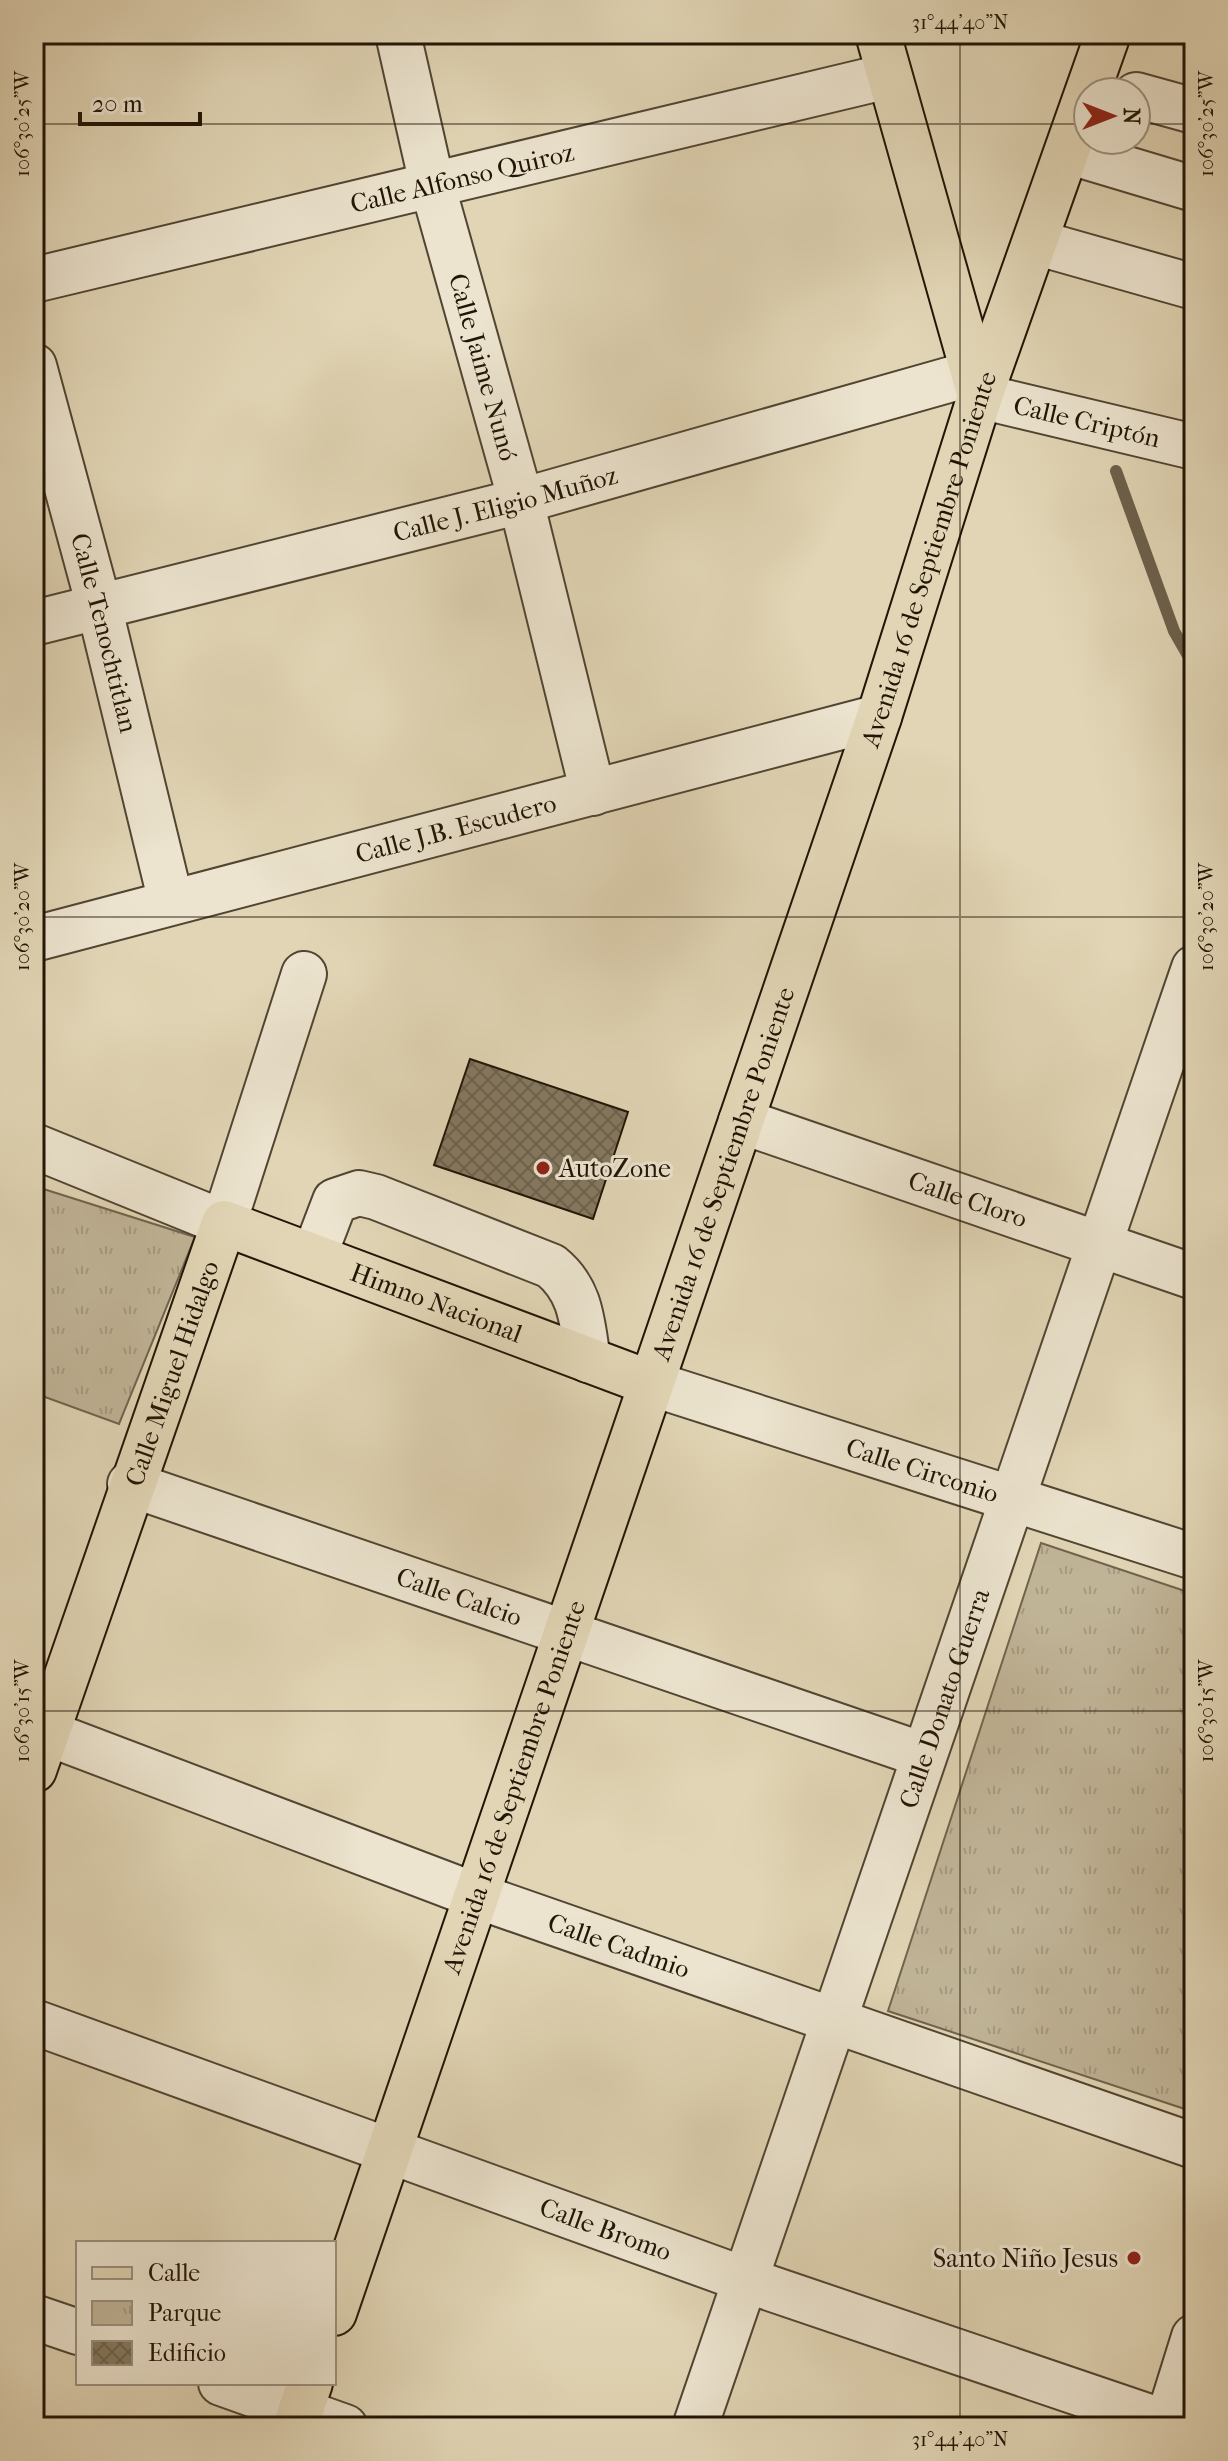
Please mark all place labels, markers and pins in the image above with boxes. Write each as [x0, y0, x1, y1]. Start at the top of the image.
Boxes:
place label: AutoZone [558, 1153, 671, 1184]
marker: AutoZone [534, 1159, 552, 1177]
place label: Santo Niño Jesus [933, 2243, 1118, 2274]
marker: Santo Niño Jesus [1125, 2249, 1143, 2267]

